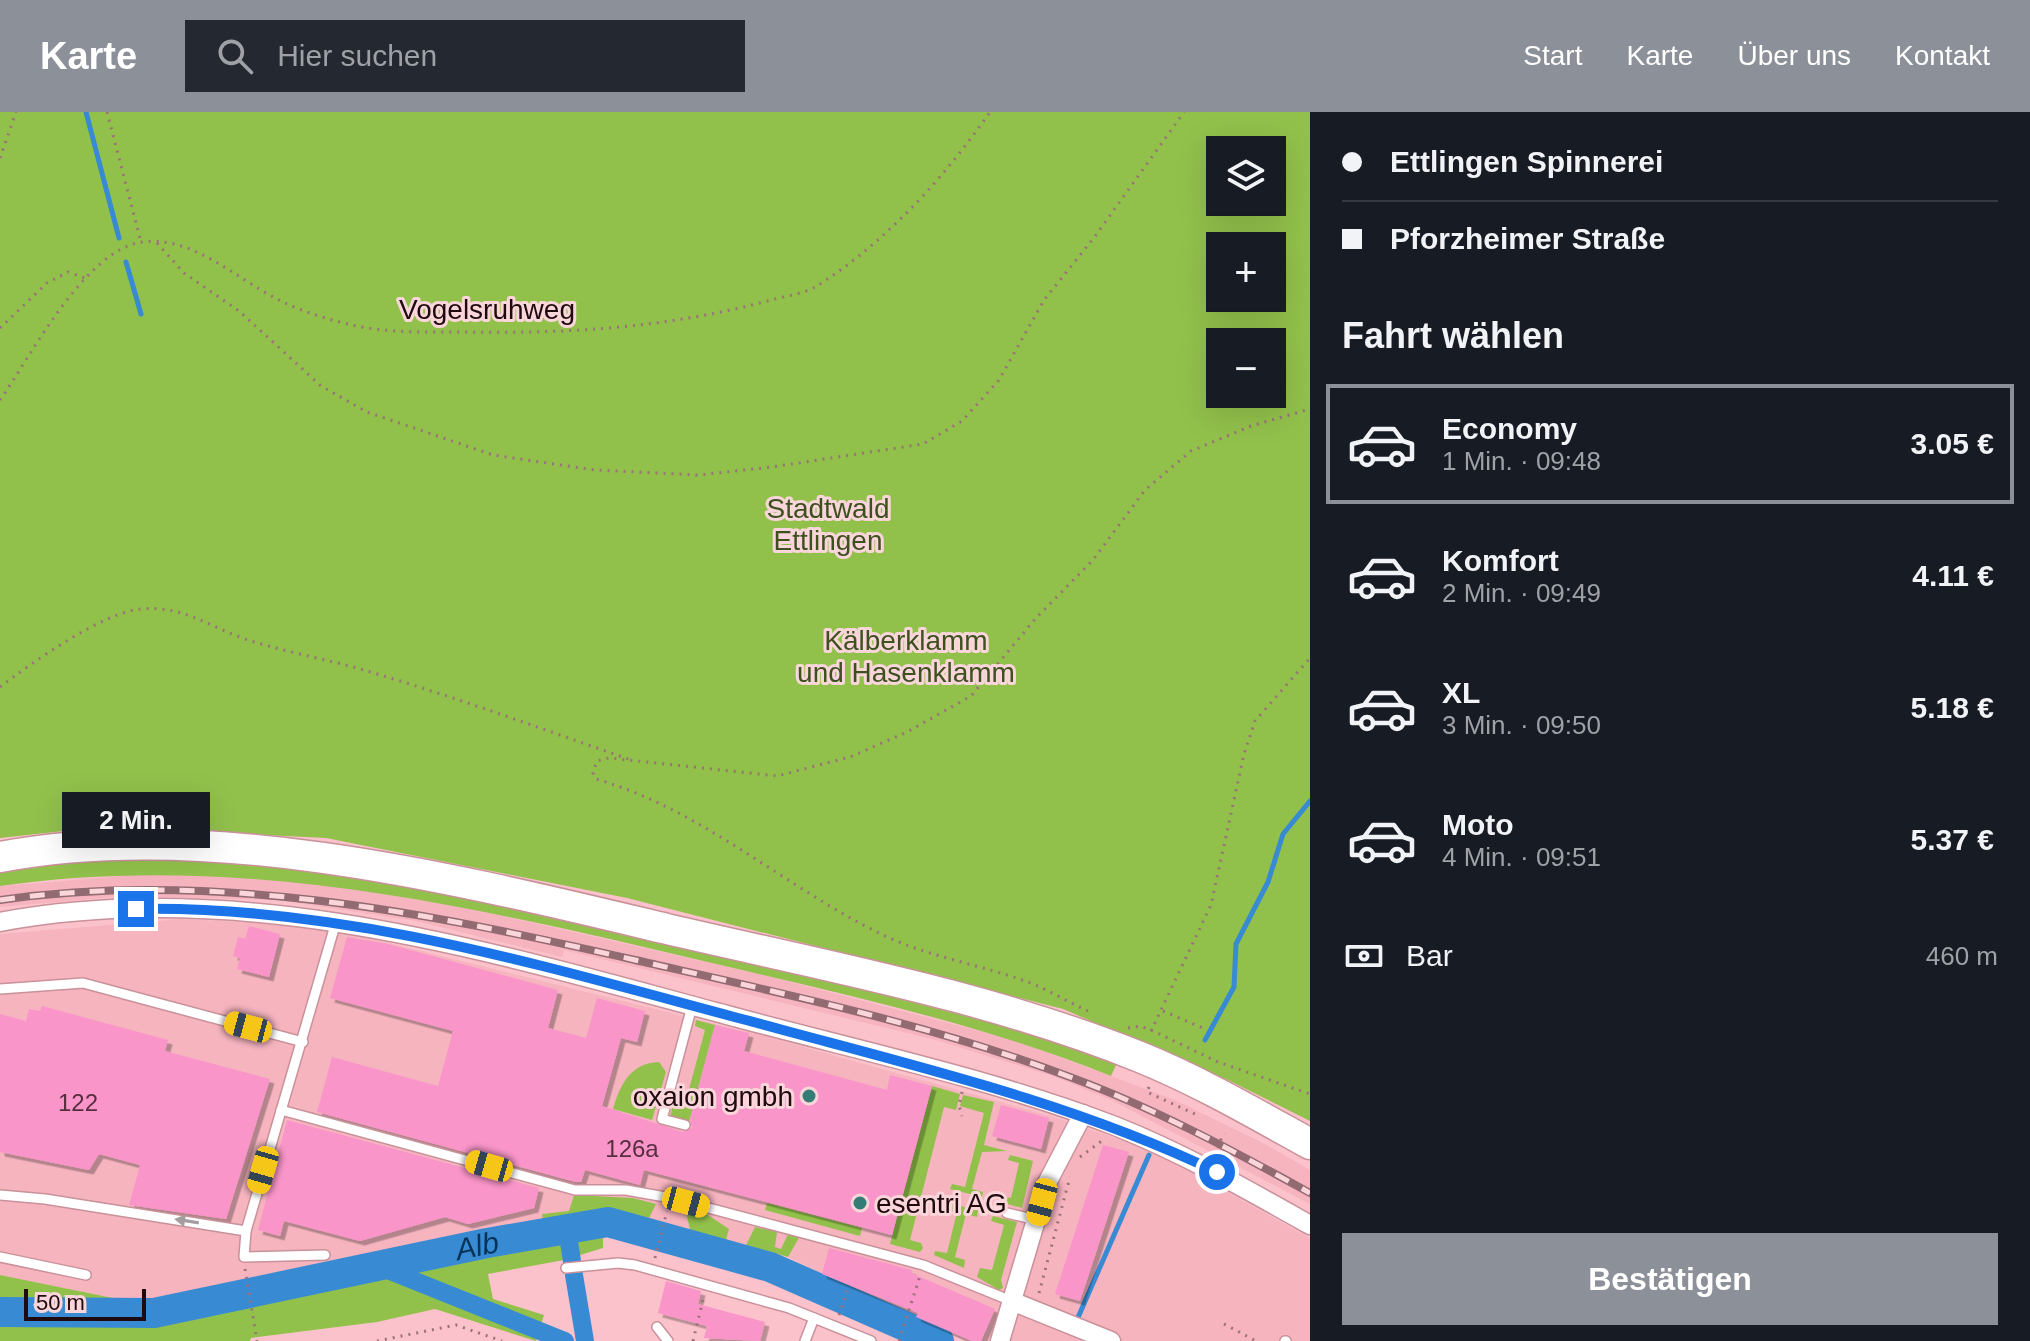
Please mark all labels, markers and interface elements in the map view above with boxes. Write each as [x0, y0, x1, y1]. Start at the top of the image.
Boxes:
search box [185, 20, 745, 92]
icon: search [213, 34, 257, 78]
text: Karte [40, 35, 137, 77]
text: Hier suchen [277, 39, 437, 72]
text: Start [1523, 40, 1582, 71]
text: Karte [1626, 40, 1693, 71]
text: Über uns [1737, 40, 1851, 71]
text: Kontakt [1895, 40, 1990, 71]
map controls [1206, 136, 1286, 408]
button: layers [1206, 136, 1286, 216]
text: Ettlingen Spinnerei [1390, 145, 1663, 178]
text: Pforzheimer Straße [1390, 222, 1665, 255]
button: + [1206, 232, 1286, 312]
street label: Vogelsruhweg [399, 294, 575, 325]
text: Fahrt wählen [1342, 315, 1564, 356]
button: − [1206, 328, 1286, 408]
icon: car [1346, 408, 1418, 480]
text: Economy [1442, 412, 1577, 445]
text: 3.05 € [1911, 427, 1994, 460]
text: 1 Min. · 09:48 [1442, 446, 1601, 476]
park label: Stadtwald Ettlingen [767, 493, 889, 556]
icon: car [1346, 540, 1418, 612]
text: Komfort [1442, 544, 1559, 577]
text: 4.11 € [1912, 559, 1994, 592]
text: 2 Min. · 09:49 [1442, 578, 1601, 608]
park label: Kälberklamm und Hasenklamm [797, 625, 1015, 688]
icon: car [1346, 672, 1418, 744]
text: XL [1442, 676, 1480, 709]
text: 5.18 € [1911, 691, 1994, 724]
text: 3 Min. · 09:50 [1442, 710, 1601, 740]
callout: 2 Min. [62, 793, 210, 849]
icon: car [1346, 804, 1418, 876]
text: 2 Min. [99, 805, 173, 835]
text: Moto [1442, 808, 1514, 841]
text: 5.37 € [1911, 823, 1994, 856]
text: 4 Min. · 09:51 [1442, 842, 1601, 872]
route end [118, 891, 154, 927]
icon: cash [1342, 934, 1386, 978]
text: Bar [1406, 939, 1453, 972]
text: 460 m [1926, 941, 1998, 971]
car [222, 1009, 274, 1045]
place label: oxaion gmbh [633, 1081, 793, 1112]
marker: oxaion gmbh [800, 1087, 818, 1105]
house number: 122 [58, 1089, 98, 1116]
house number: 126a [605, 1135, 659, 1162]
car [245, 1144, 281, 1196]
car [463, 1148, 515, 1184]
route start [1199, 1154, 1235, 1190]
car [1024, 1176, 1060, 1228]
car [660, 1184, 712, 1220]
place label: esentri AG [876, 1188, 1007, 1219]
marker: esentri AG [851, 1194, 869, 1212]
one-way arrow [174, 1214, 199, 1227]
water label: Alb [450, 1225, 501, 1266]
button: Bestätigen [1342, 1233, 1998, 1325]
scale bar [24, 1285, 146, 1321]
text: 50 m [36, 1290, 85, 1315]

